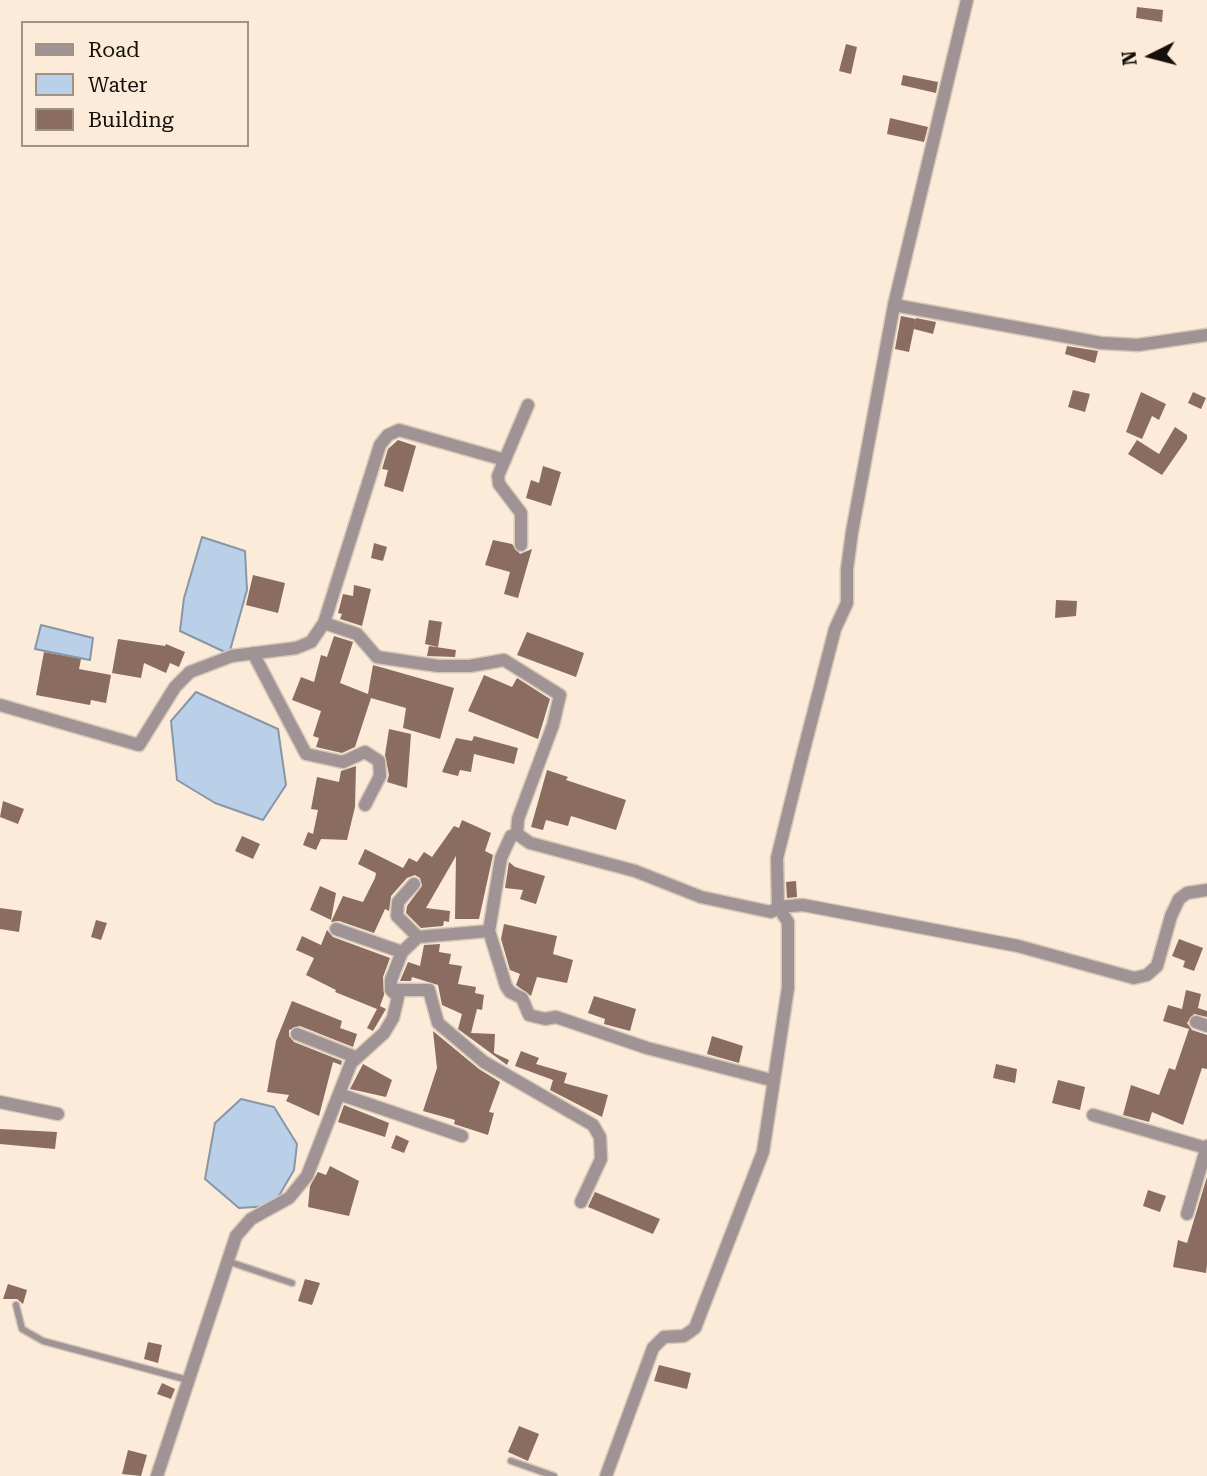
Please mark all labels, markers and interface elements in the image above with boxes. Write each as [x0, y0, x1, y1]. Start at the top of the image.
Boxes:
legend [21, 21, 248, 147]
north arrow [1116, 21, 1186, 91]
text: Road [88, 38, 140, 62]
text: N [1117, 50, 1142, 67]
text: Water [88, 73, 147, 97]
text: Building [88, 108, 174, 132]

